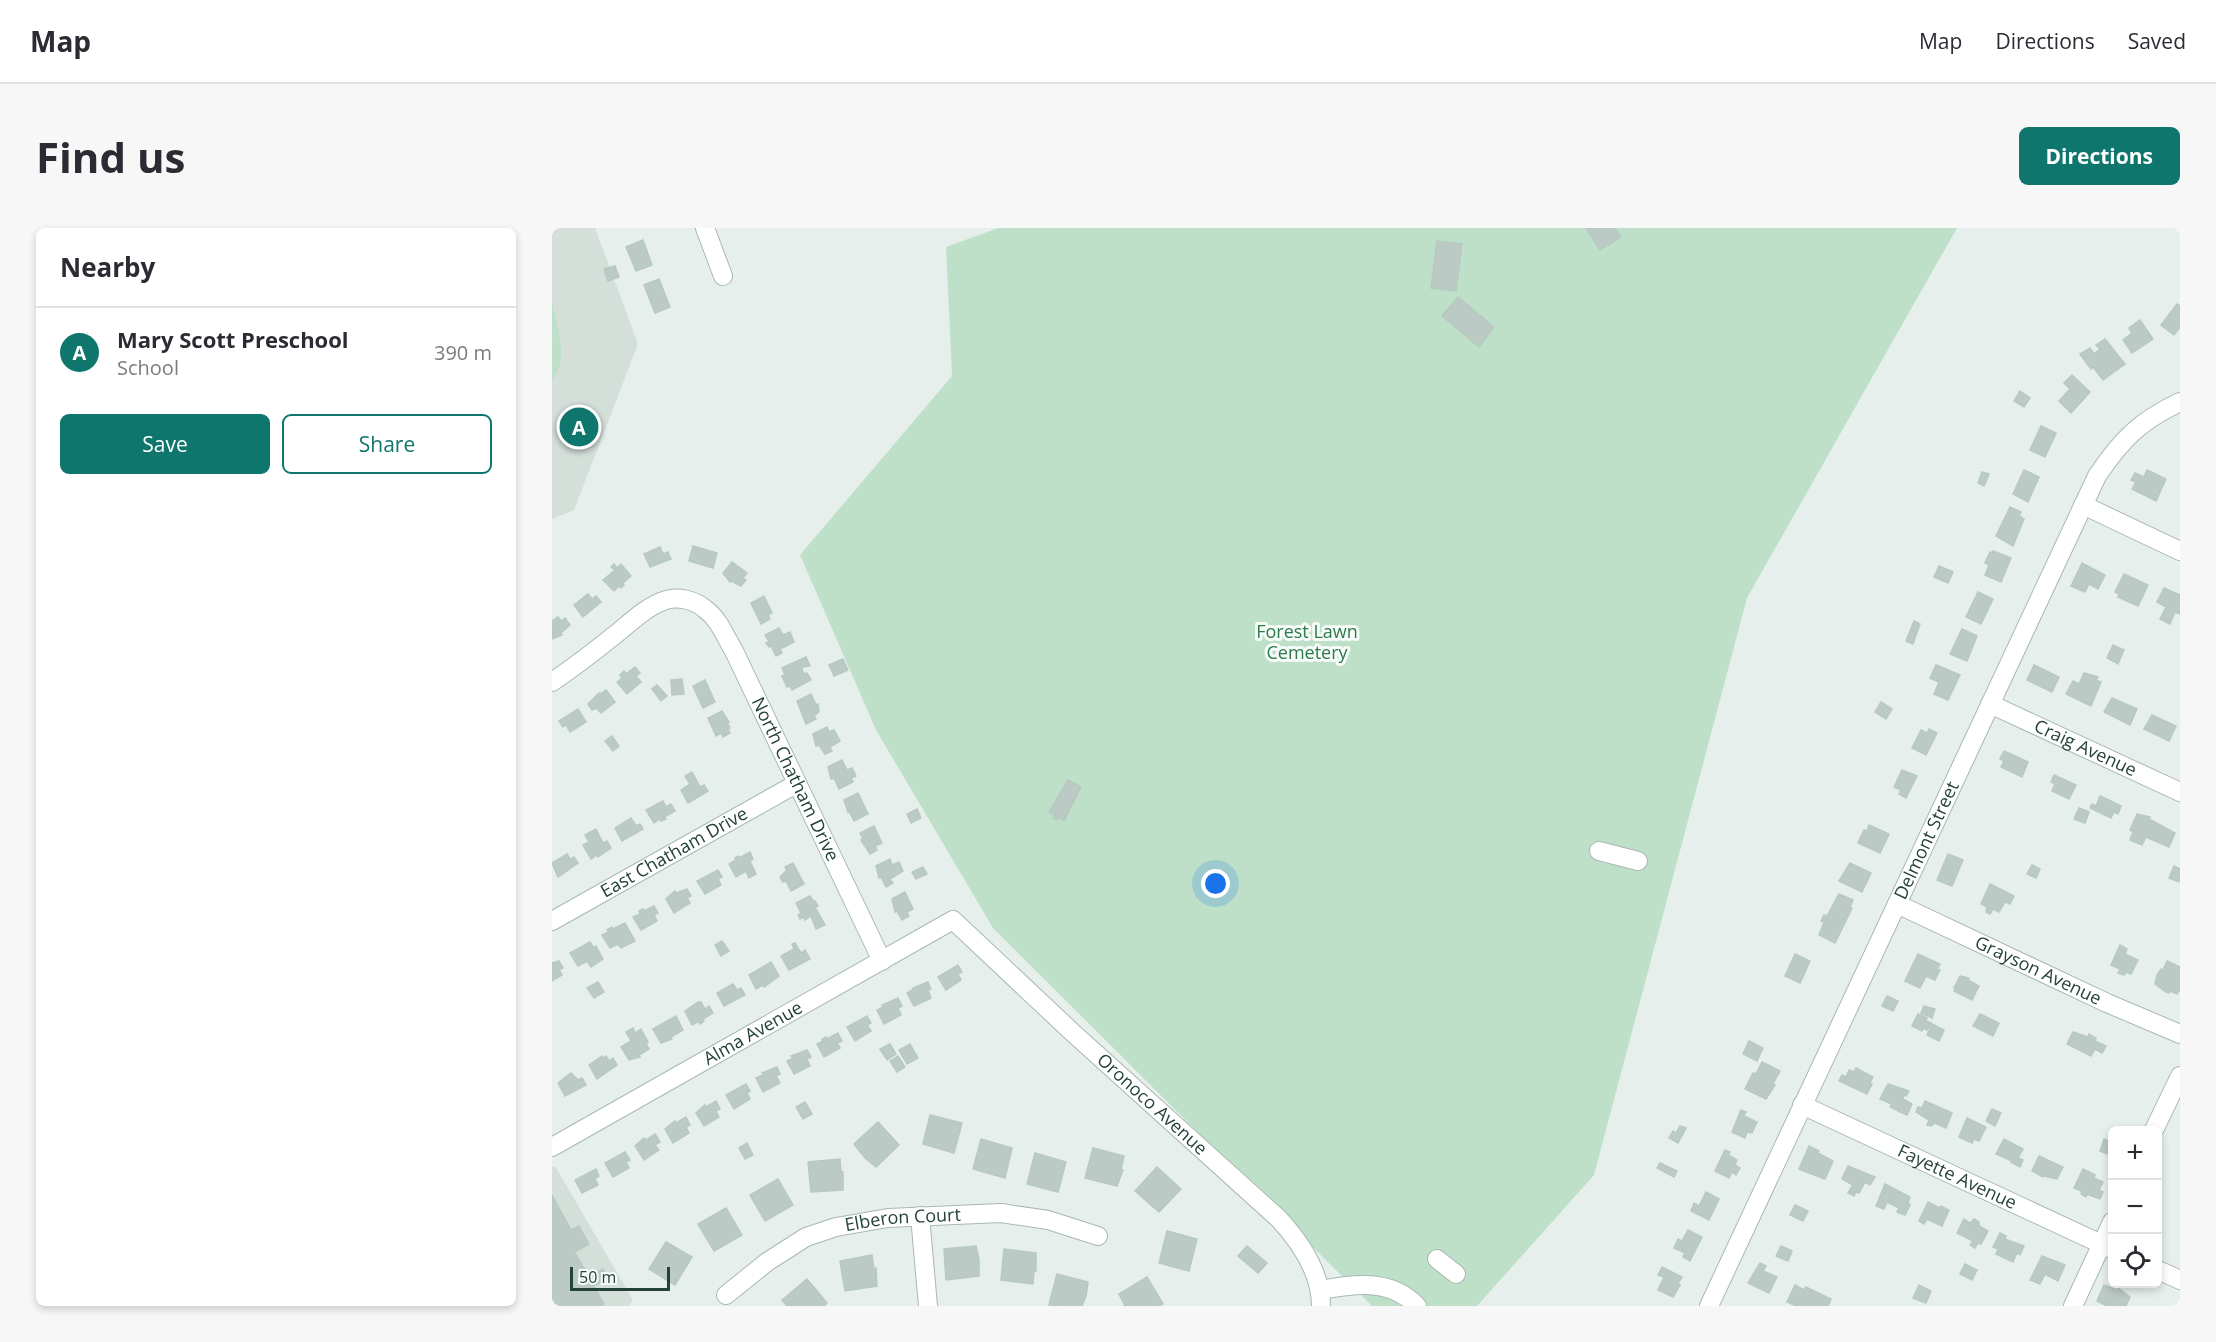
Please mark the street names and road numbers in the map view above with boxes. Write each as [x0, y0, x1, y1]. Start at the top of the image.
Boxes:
street label: North Chatham Drive [747, 693, 846, 865]
street label: Craig Avenue [2031, 713, 2141, 781]
street label: Delmont Street [1888, 777, 1964, 903]
street label: East Chatham Drive [596, 801, 751, 902]
street label: Grayson Avenue [1971, 929, 2106, 1010]
street label: Alma Avenue [699, 995, 806, 1070]
street label: Oronoco Avenue [1092, 1047, 1213, 1160]
street label: Fayette Avenue [1894, 1138, 2021, 1214]
street label: Elberon Court [843, 1202, 961, 1236]

